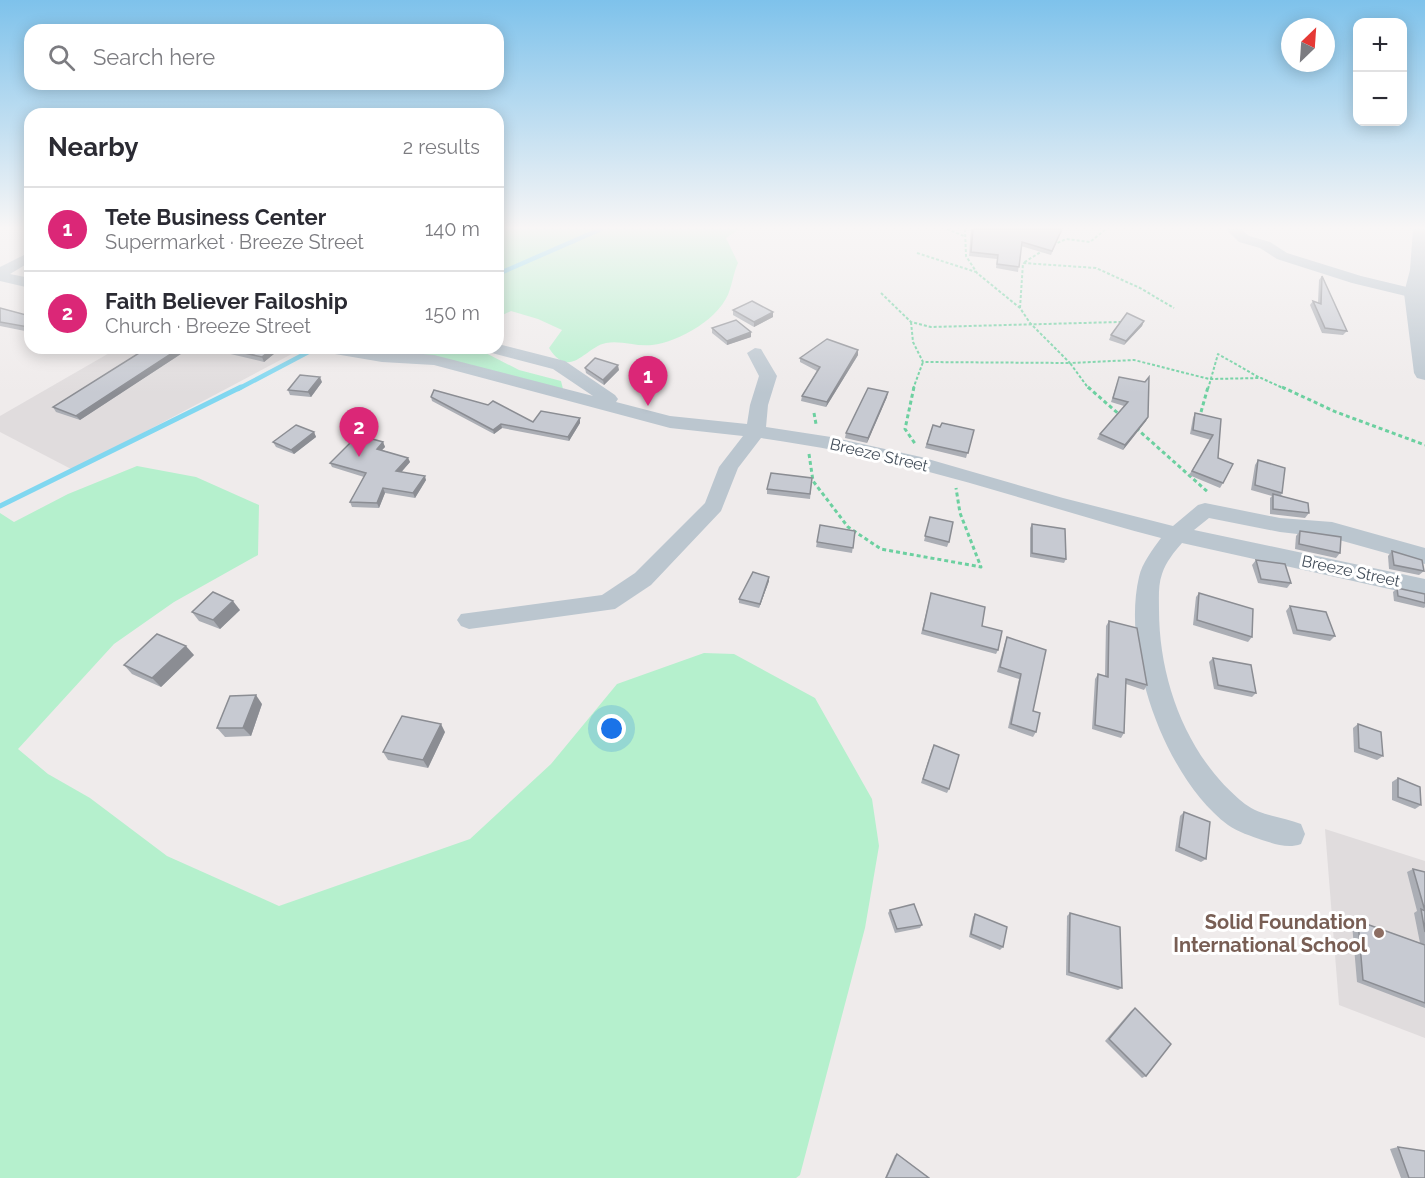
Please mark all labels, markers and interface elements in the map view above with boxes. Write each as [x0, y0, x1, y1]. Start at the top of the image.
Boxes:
north arrow [1281, 18, 1335, 72]
map controls [1353, 18, 1407, 126]
button: + [1353, 18, 1407, 72]
search box [24, 24, 504, 90]
icon: search [45, 41, 78, 74]
text: Search here [93, 44, 215, 70]
button: − [1353, 72, 1407, 126]
text: Nearby [48, 132, 138, 162]
text: 2 results [403, 135, 480, 159]
text: Tete Business Center [105, 204, 326, 230]
text: 1 [63, 217, 72, 241]
text: 140 m [425, 217, 480, 241]
text: Supermarket · Breeze Street [105, 230, 364, 254]
text: Faith Believer Failoship [105, 288, 348, 314]
text: 2 [62, 301, 73, 325]
text: 150 m [425, 301, 480, 325]
text: Church · Breeze Street [105, 314, 311, 338]
pin: 1 [628, 356, 668, 406]
pin: 2 [340, 408, 378, 457]
street label: Breeze Street [828, 434, 931, 476]
street label: Breeze Street [1300, 551, 1403, 591]
your location [597, 714, 626, 743]
place label: Solid Foundation International School [1173, 910, 1368, 957]
marker: Solid Foundation International School [1372, 926, 1386, 940]

